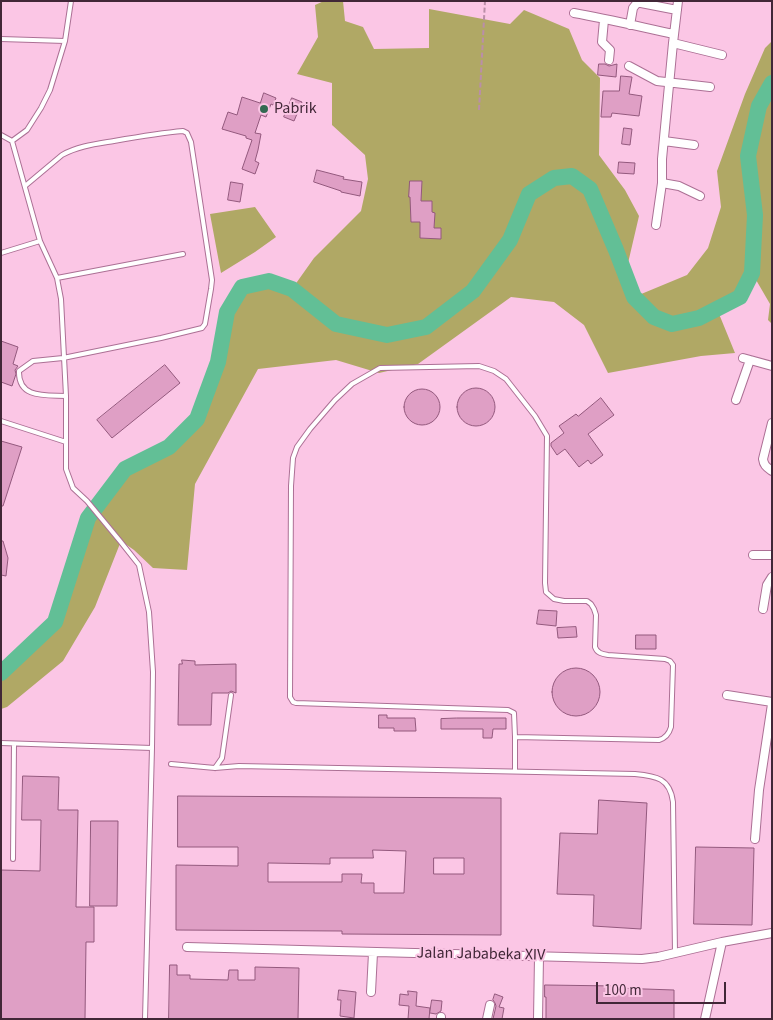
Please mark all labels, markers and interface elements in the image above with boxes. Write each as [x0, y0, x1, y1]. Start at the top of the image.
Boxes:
place label: Pabrik [274, 99, 317, 119]
marker: Pabrik [258, 103, 270, 115]
street label: Jalan Jababeka XIV [416, 944, 546, 966]
scale bar [598, 972, 728, 1004]
text: 100 m [604, 980, 642, 1001]

